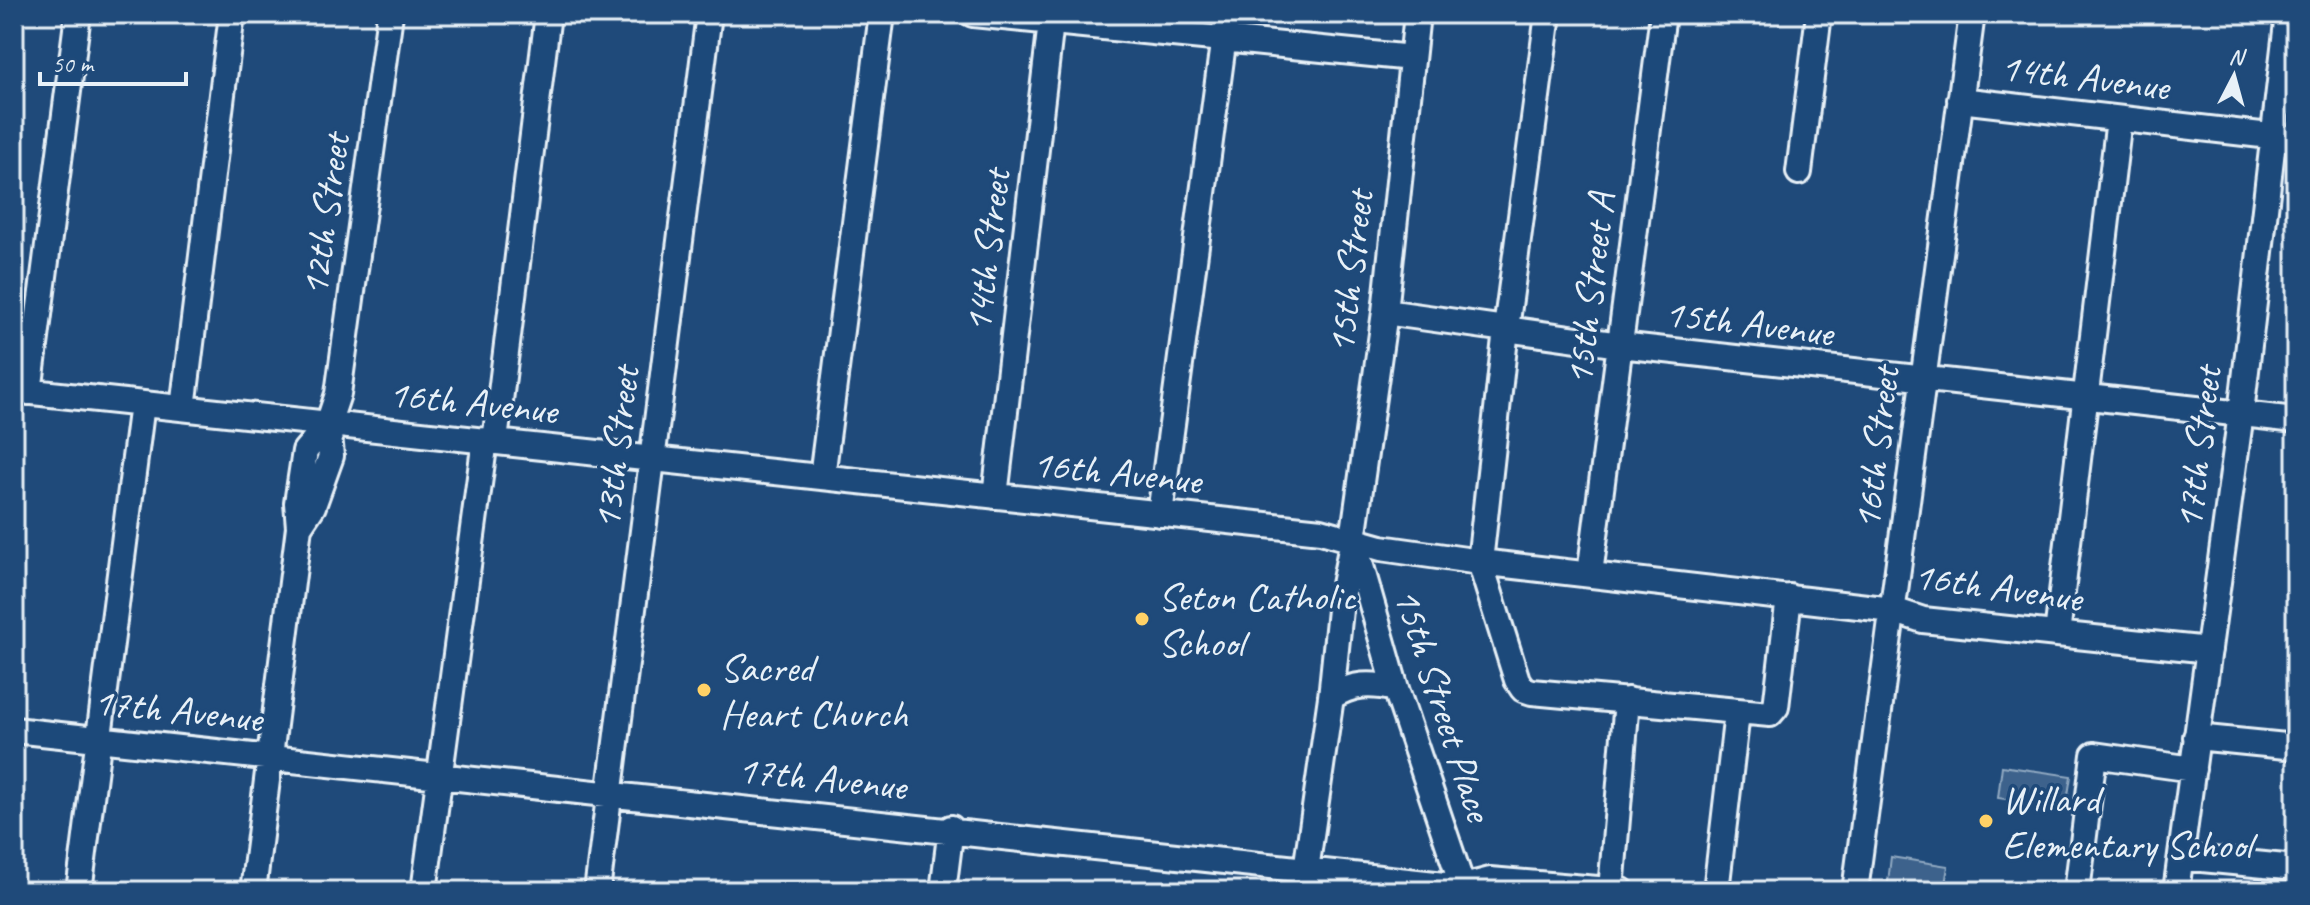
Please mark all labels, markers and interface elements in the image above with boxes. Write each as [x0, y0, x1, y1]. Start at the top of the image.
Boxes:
scale bar [40, 36, 186, 86]
north arrow [2194, 36, 2274, 116]
street label: 14th Avenue [1998, 42, 2175, 112]
text: N [2228, 42, 2248, 72]
text: 50 m [52, 49, 95, 79]
street label: 12th Street [289, 127, 362, 300]
street label: 14th Street [952, 163, 1022, 335]
street label: 15th Street [1315, 184, 1385, 356]
street label: 15th Street A [1553, 188, 1627, 388]
street label: 15th Avenue [1662, 288, 1839, 358]
street label: 13th Street [581, 360, 651, 532]
street label: 16th Street [1841, 360, 1911, 532]
street label: 17th Street [2163, 360, 2233, 532]
street label: 16th Avenue [386, 368, 563, 436]
street label: 16th Avenue [1030, 438, 1207, 506]
street label: 16th Avenue [1911, 550, 2088, 624]
place label: Seton Catholic School [1158, 572, 1357, 668]
street label: 15th Street Place [1382, 582, 1505, 830]
marker: Seton Catholic School [1133, 610, 1151, 628]
place label: Sacred Heart Church [720, 643, 909, 739]
street label: 17th Avenue [91, 676, 268, 744]
marker: Sacred Heart Church [695, 681, 713, 699]
street label: 17th Avenue [735, 744, 912, 812]
place label: Willard Elementary School [2002, 774, 2258, 870]
marker: Willard Elementary School [1977, 812, 1995, 830]

